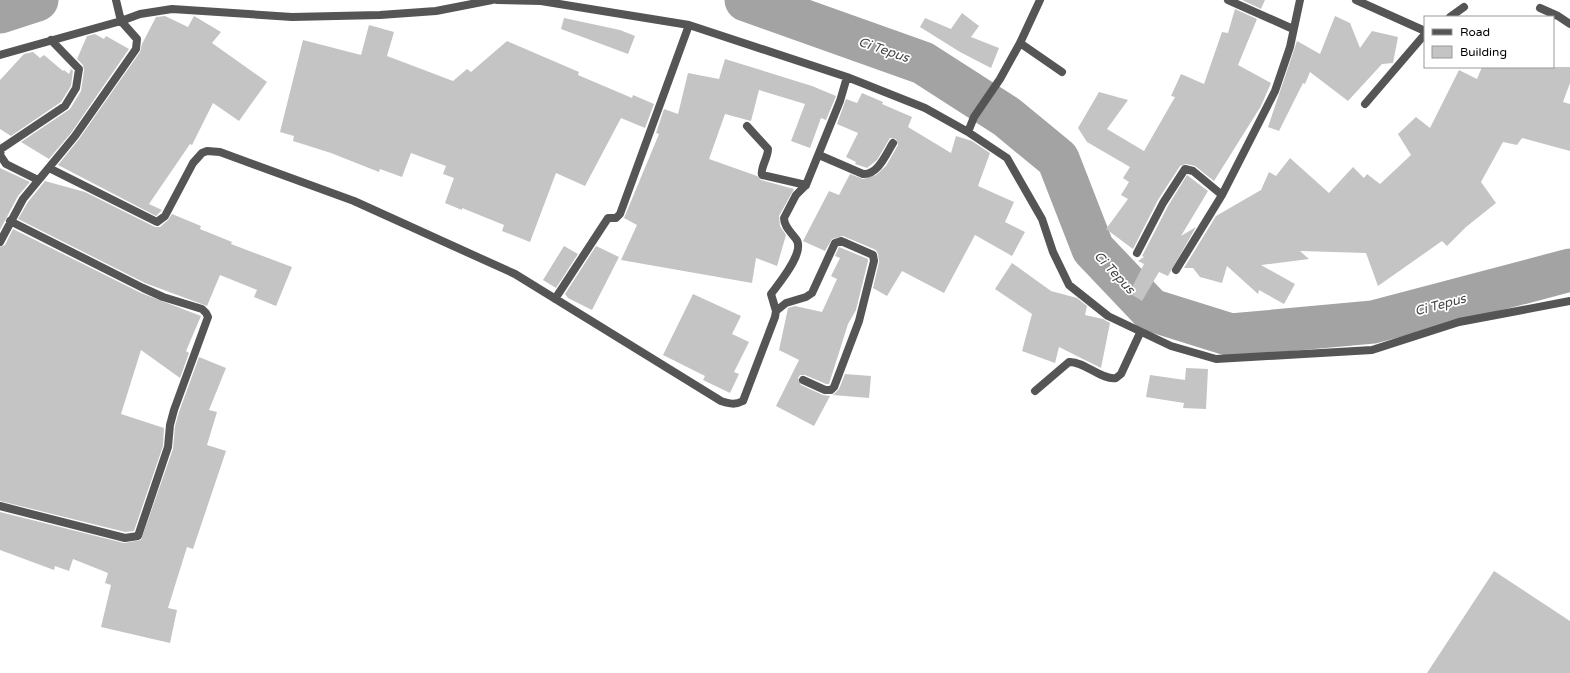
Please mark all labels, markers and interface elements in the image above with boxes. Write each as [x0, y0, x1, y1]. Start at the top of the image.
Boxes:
legend [1424, 16, 1554, 68]
text: Road [1460, 25, 1490, 39]
water label: Ci Tepus [856, 34, 912, 66]
text: Building [1460, 45, 1507, 59]
water label: Ci Tepus [1091, 248, 1139, 298]
water label: Ci Tepus [1413, 290, 1468, 319]

